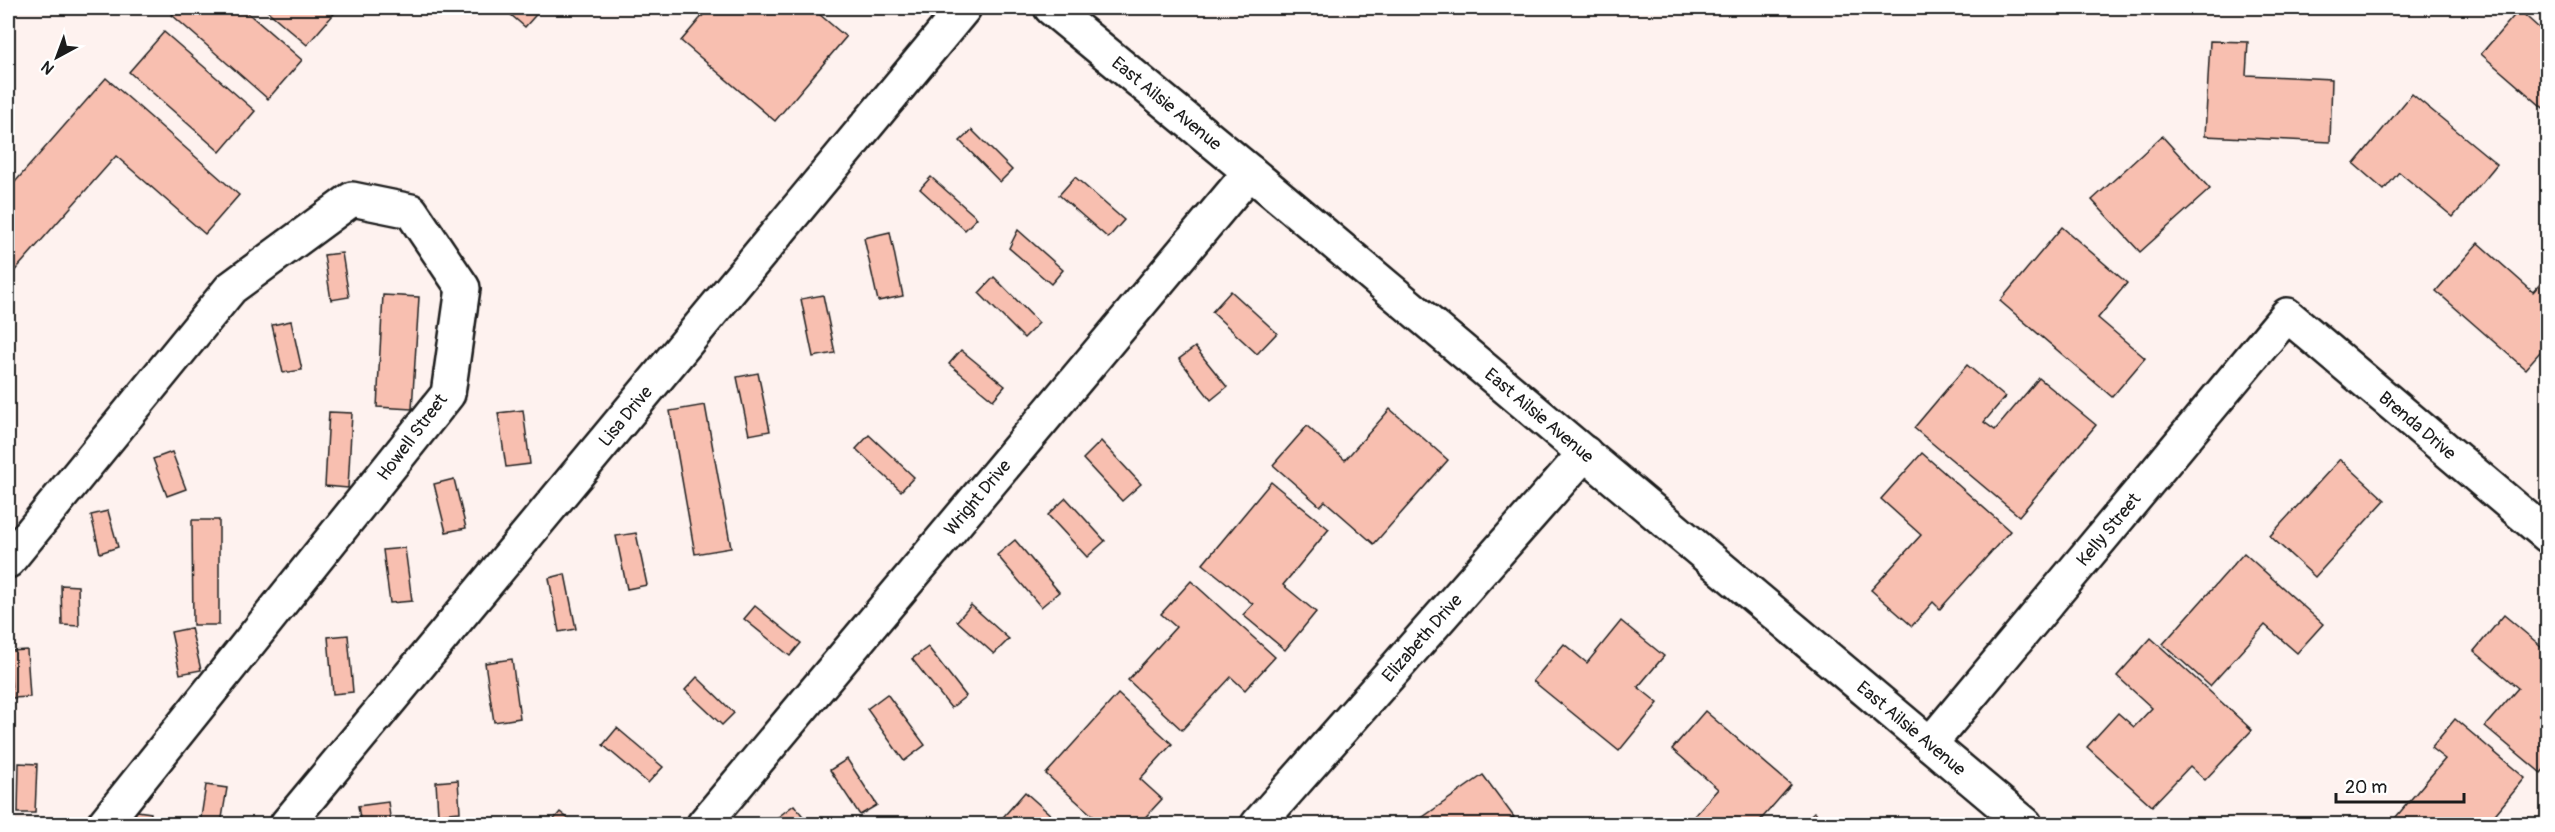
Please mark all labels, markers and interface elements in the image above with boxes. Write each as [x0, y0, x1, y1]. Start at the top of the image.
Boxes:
north arrow [27, 27, 87, 87]
street label: East Ailsie Avenue [1107, 52, 1226, 156]
text: N [37, 56, 58, 79]
street label: East Ailsie Avenue [1480, 363, 1598, 468]
street label: Lisa Drive [594, 381, 658, 452]
street label: Brenda Drive [2374, 386, 2461, 465]
street label: Howell Street [372, 389, 453, 485]
street label: Wright Drive [939, 455, 1016, 541]
street label: Kelly Street [2072, 488, 2147, 571]
street label: Elizabeth Drive [1377, 589, 1468, 687]
street label: East Ailsie Avenue [1852, 676, 1970, 781]
scale bar [2336, 766, 2464, 804]
text: 20 m [2345, 776, 2387, 799]

